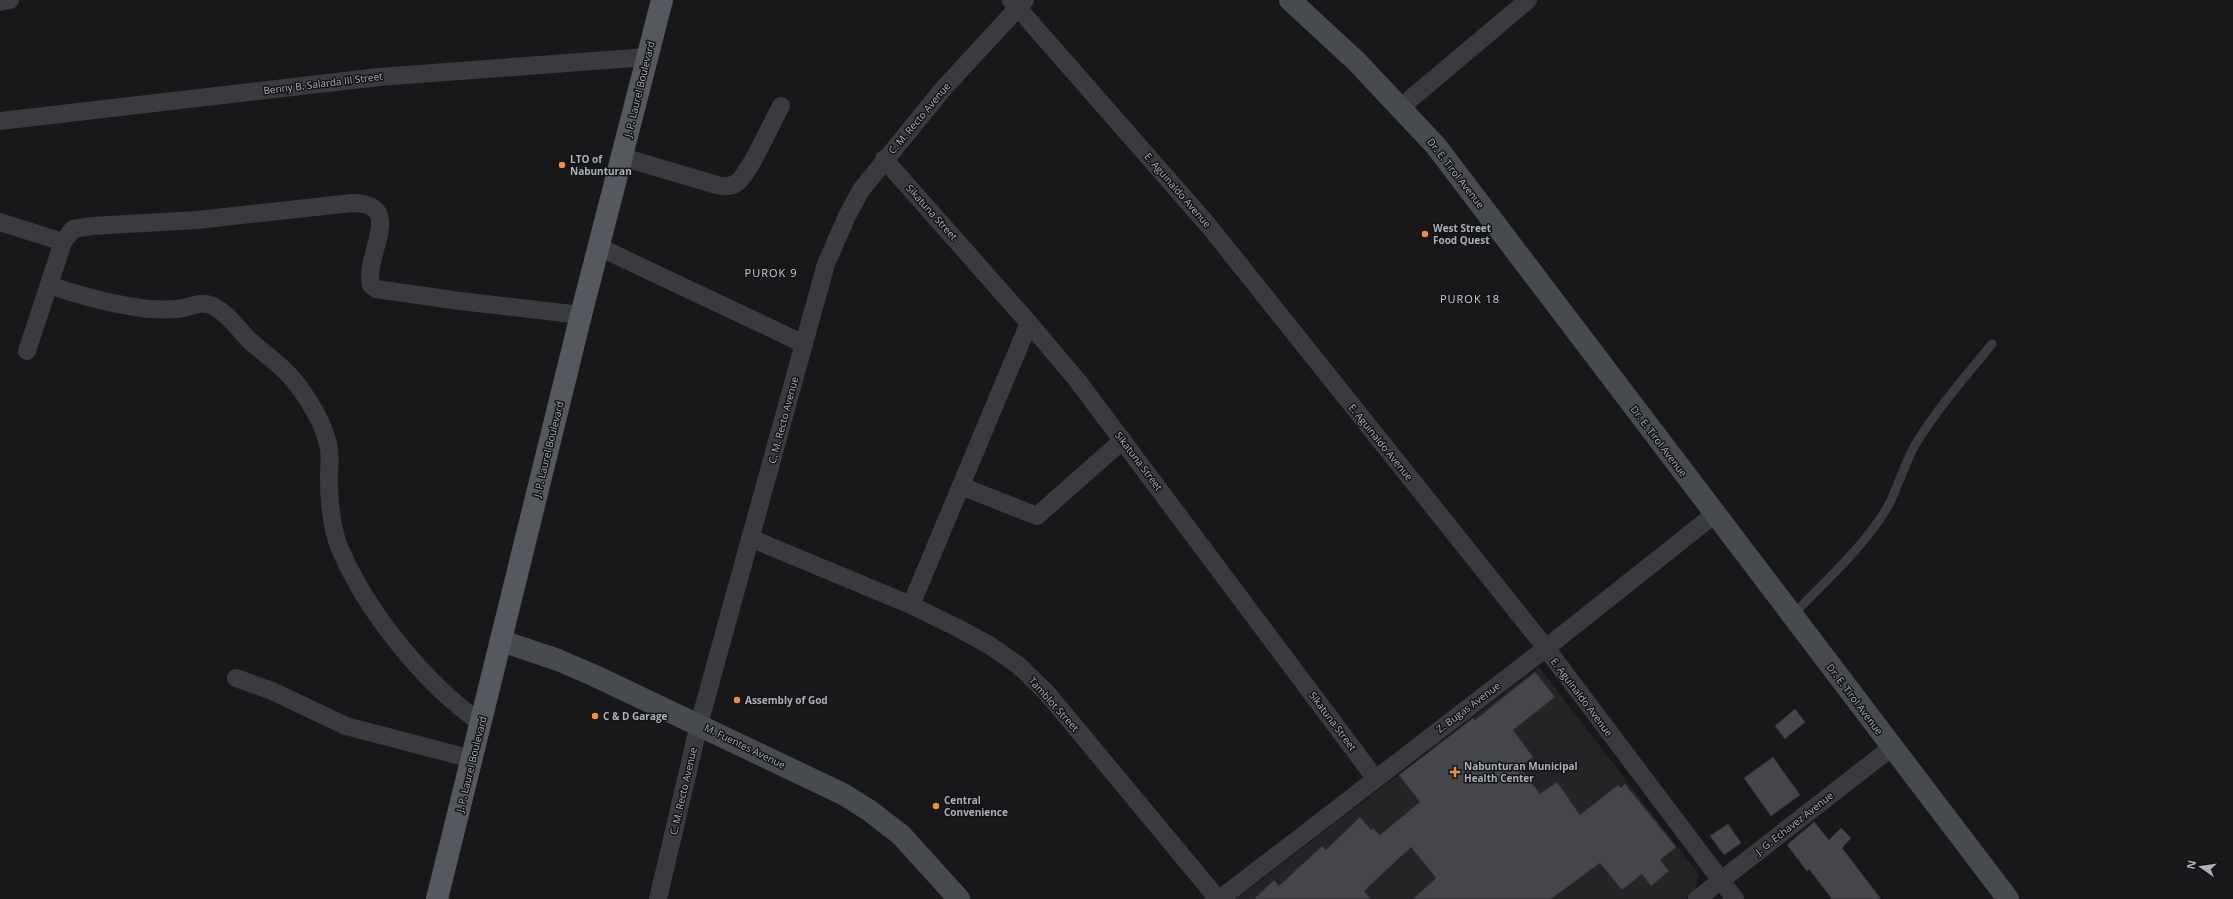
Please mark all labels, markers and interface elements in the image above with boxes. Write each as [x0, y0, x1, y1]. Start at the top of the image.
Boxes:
street label: J. P. Laurel Boulevard [620, 40, 658, 139]
street label: Benny B. Salarda III Street [263, 69, 384, 97]
street label: C. M. Recto Avenue [885, 79, 953, 157]
street label: Dr. E. Tirol Avenue [1424, 135, 1488, 211]
street label: E. Aguinaldo Avenue [1142, 150, 1215, 231]
place label: LTO of Nabunturan [570, 152, 632, 178]
marker: LTO of Nabunturan [557, 160, 567, 170]
street label: Sikatuna Street [903, 181, 961, 243]
place label: West Street Food Quest [1433, 221, 1492, 247]
marker: West Street Food Quest [1420, 229, 1430, 239]
district label: PUROK 9 [745, 265, 797, 280]
district label: PUROK 18 [1440, 291, 1500, 306]
street label: C. M. Recto Avenue [765, 375, 801, 465]
street label: J. P. Laurel Boulevard [529, 400, 567, 499]
street label: E. Aguinaldo Avenue [1346, 401, 1417, 484]
street label: Dr. E. Tirol Avenue [1628, 403, 1691, 480]
street label: Sikatuna Street [1112, 429, 1166, 494]
street label: E. Aguinaldo Avenue [1548, 655, 1616, 739]
street label: Dr. E. Tirol Avenue [1824, 661, 1887, 738]
street label: Tamblot Street [1026, 674, 1083, 735]
street label: Z. Bugas Avenue [1433, 678, 1503, 736]
street label: Sikatuna Street [1306, 689, 1360, 754]
place label: Assembly of God [745, 693, 828, 707]
marker: Assembly of God [732, 695, 742, 705]
place label: C & D Garage [603, 709, 668, 723]
marker: C & D Garage [590, 711, 600, 721]
street label: J. P. Laurel Boulevard [452, 715, 490, 814]
street label: M. Fuentes Avenue [702, 720, 788, 772]
street label: C. M. Recto Avenue [666, 746, 700, 836]
place label: Nabunturan Municipal Health Center [1464, 759, 1578, 785]
marker: Nabunturan Municipal Health Center [1449, 766, 1461, 778]
street label: J. G. Echavez Avenue [1751, 788, 1836, 858]
place label: Central Convenience [944, 793, 1008, 819]
marker: Central Convenience [931, 801, 941, 811]
north arrow [2181, 847, 2221, 887]
text: N [2182, 859, 2199, 871]

